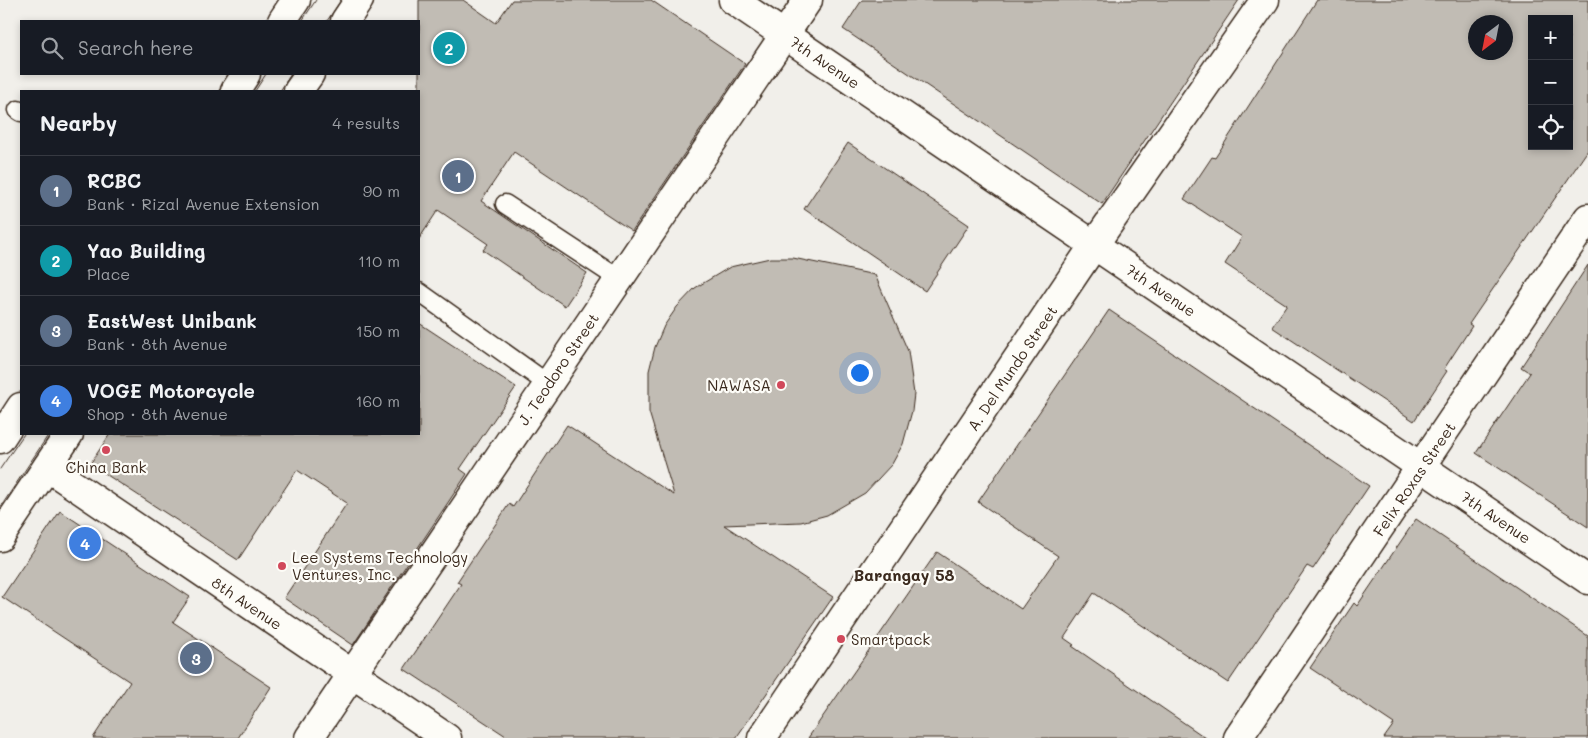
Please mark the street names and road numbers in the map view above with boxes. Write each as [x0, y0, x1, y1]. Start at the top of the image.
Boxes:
street label: 7th Avenue [786, 31, 864, 93]
street label: 7th Avenue [1122, 259, 1200, 321]
street label: A. Del Mundo Street [963, 301, 1061, 435]
street label: J. Teodoro Street [513, 309, 603, 429]
street label: Felix Roxas Street [1368, 418, 1460, 540]
street label: 7th Avenue [1457, 486, 1535, 548]
street label: 8th Avenue [208, 572, 286, 634]

